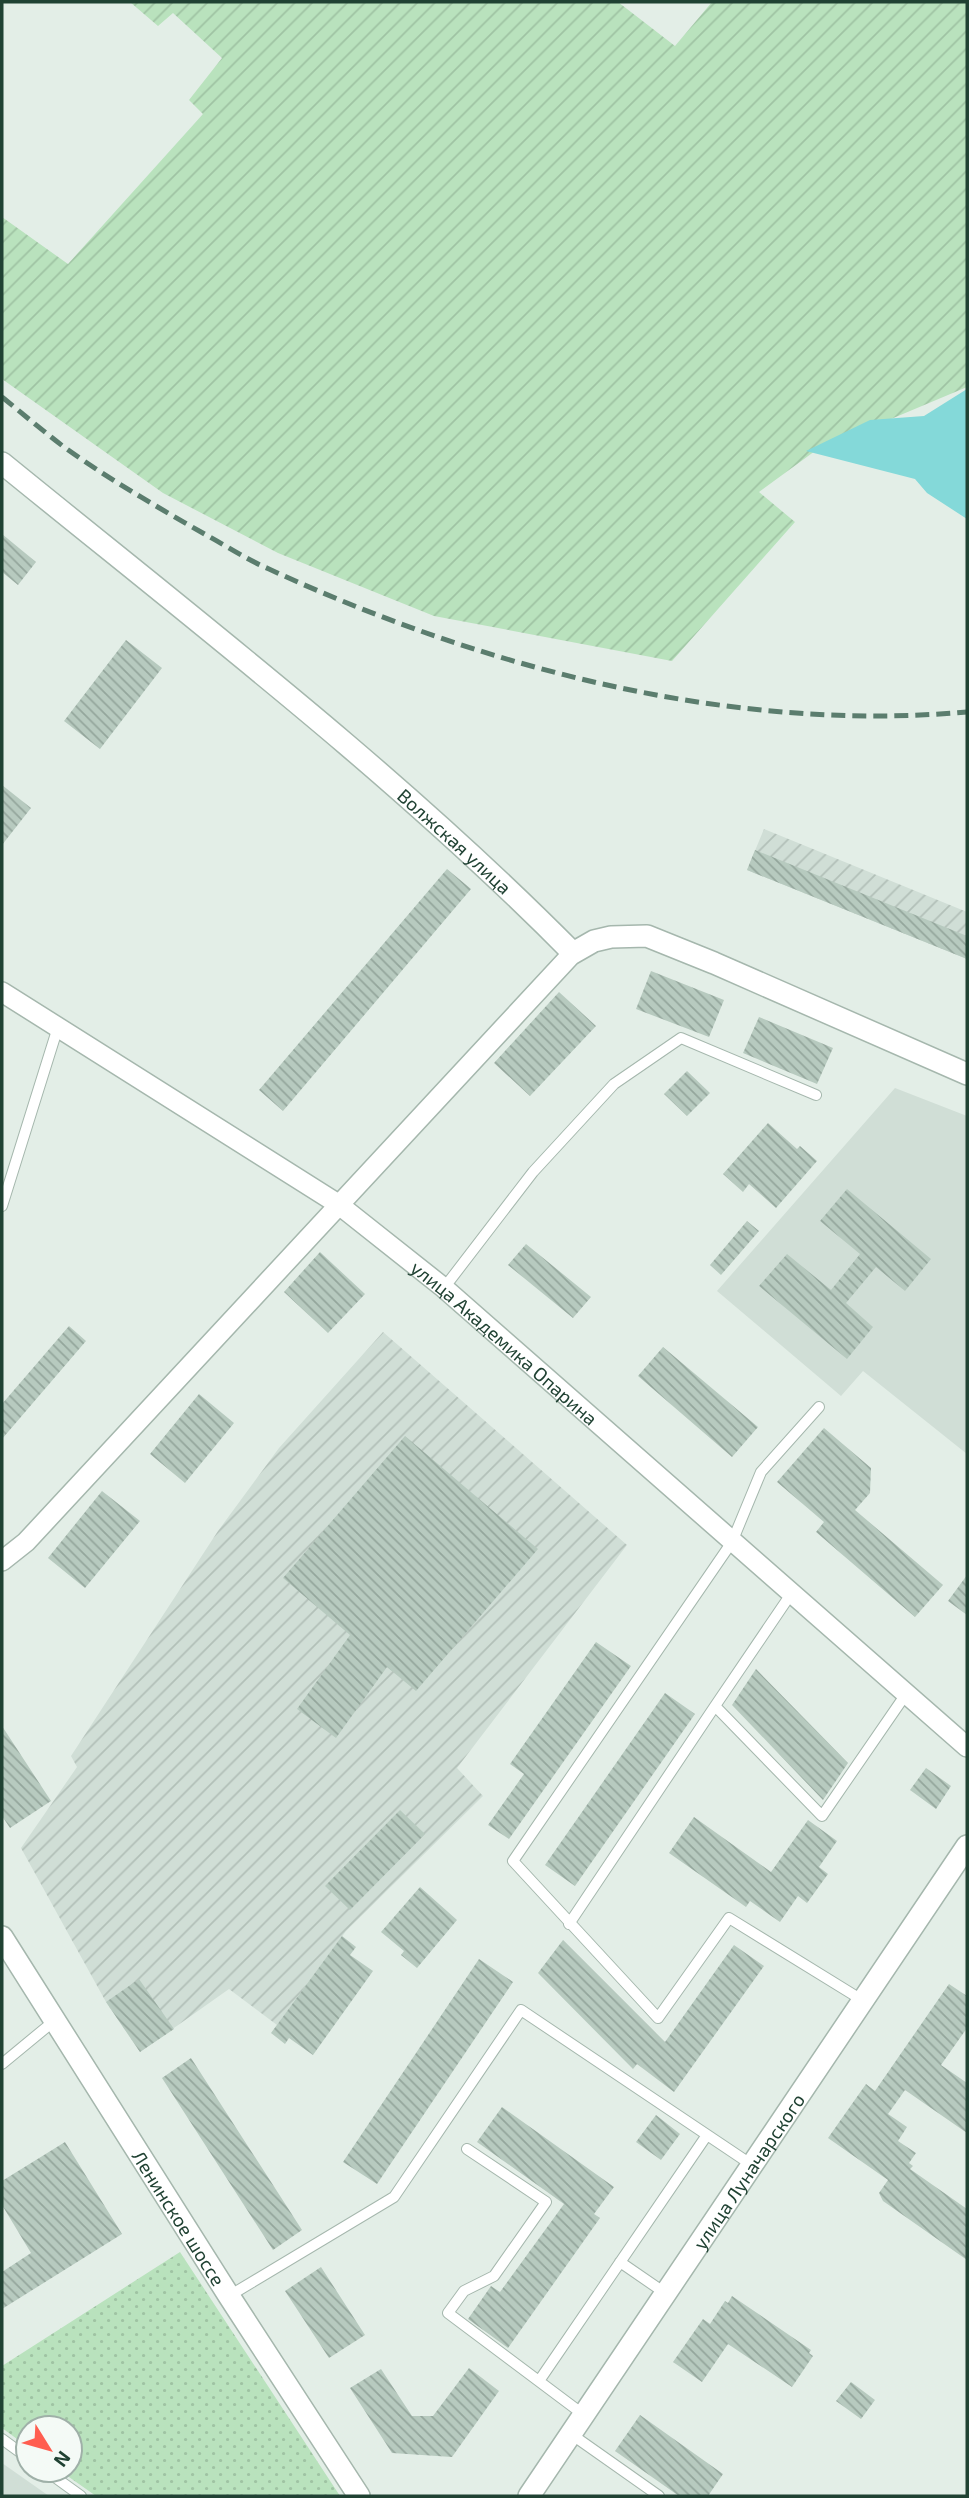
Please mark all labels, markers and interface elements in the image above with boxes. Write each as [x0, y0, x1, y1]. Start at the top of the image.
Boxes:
street label: Волжская улица [393, 783, 517, 898]
street label: улица Академика Опарина [406, 1255, 603, 1429]
street label: улица Луначарского [687, 2089, 809, 2254]
street label: Ленинское шоссе [128, 2146, 231, 2290]
north arrow [14, 2414, 84, 2484]
text: N [50, 2447, 76, 2472]

